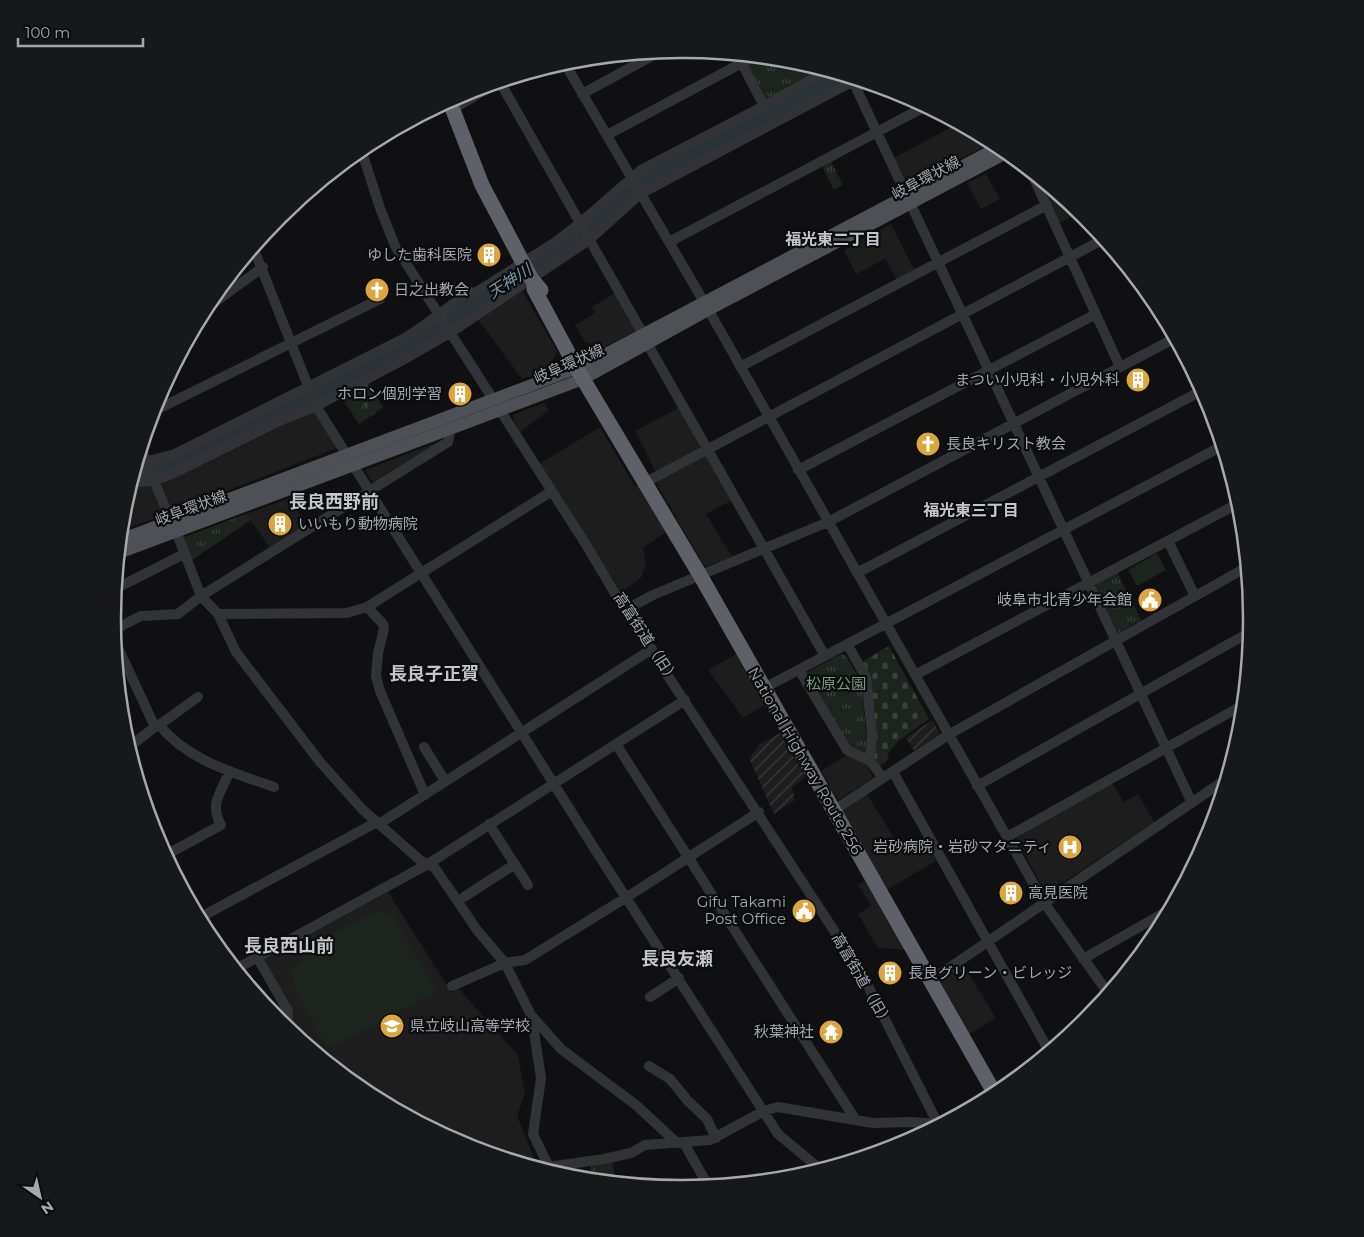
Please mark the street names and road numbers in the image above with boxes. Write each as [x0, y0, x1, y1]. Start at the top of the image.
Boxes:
street label: 岐阜環状線 [888, 152, 963, 204]
street label: 岐阜環状線 [531, 340, 607, 387]
street label: 岐阜環状線 [152, 486, 229, 529]
street label: 高富街道（旧） [610, 589, 683, 687]
street label: National Highway Route 256 [744, 664, 867, 858]
street label: 高富街道（旧） [828, 930, 897, 1030]

